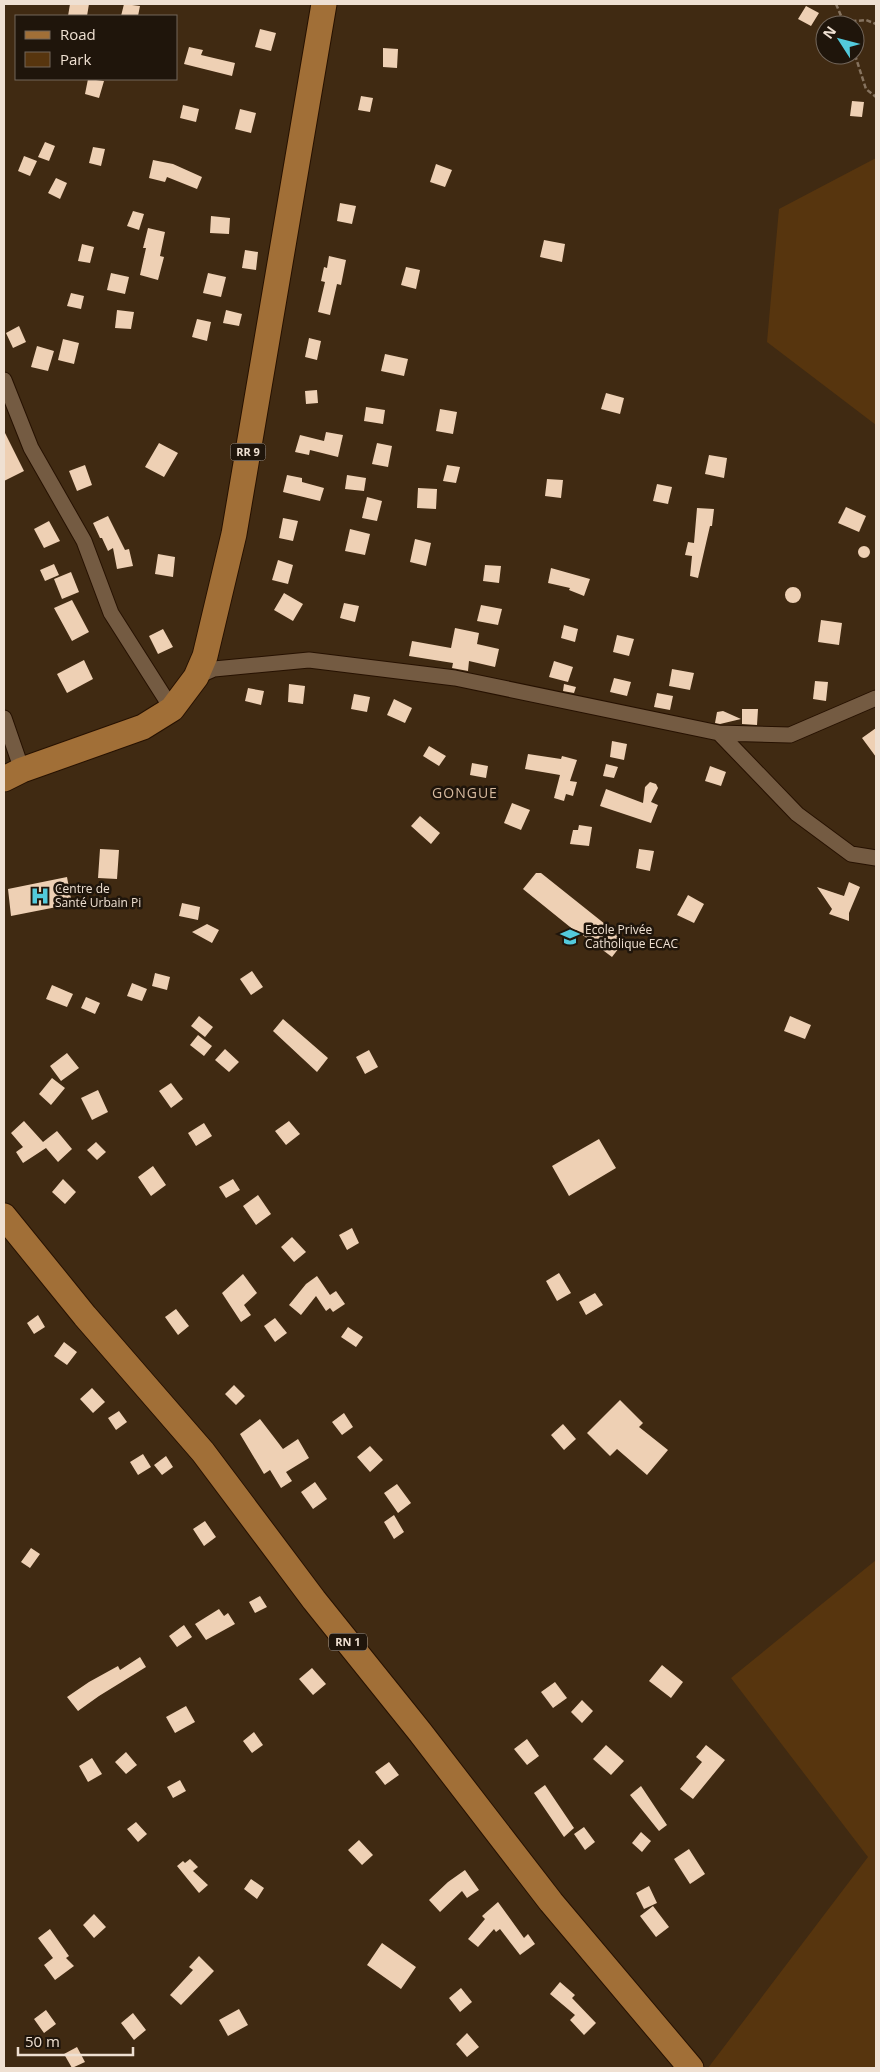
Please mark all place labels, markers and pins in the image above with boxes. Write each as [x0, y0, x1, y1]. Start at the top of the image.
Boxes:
place label: Centre de Santé Urbain Pi [55, 880, 141, 911]
hospital icon: Centre de Santé Urbain Pi [29, 885, 51, 907]
place label: Ecole Privée Catholique ECAC [585, 921, 679, 952]
school or university icon: Ecole Privée Catholique ECAC [559, 926, 581, 948]

